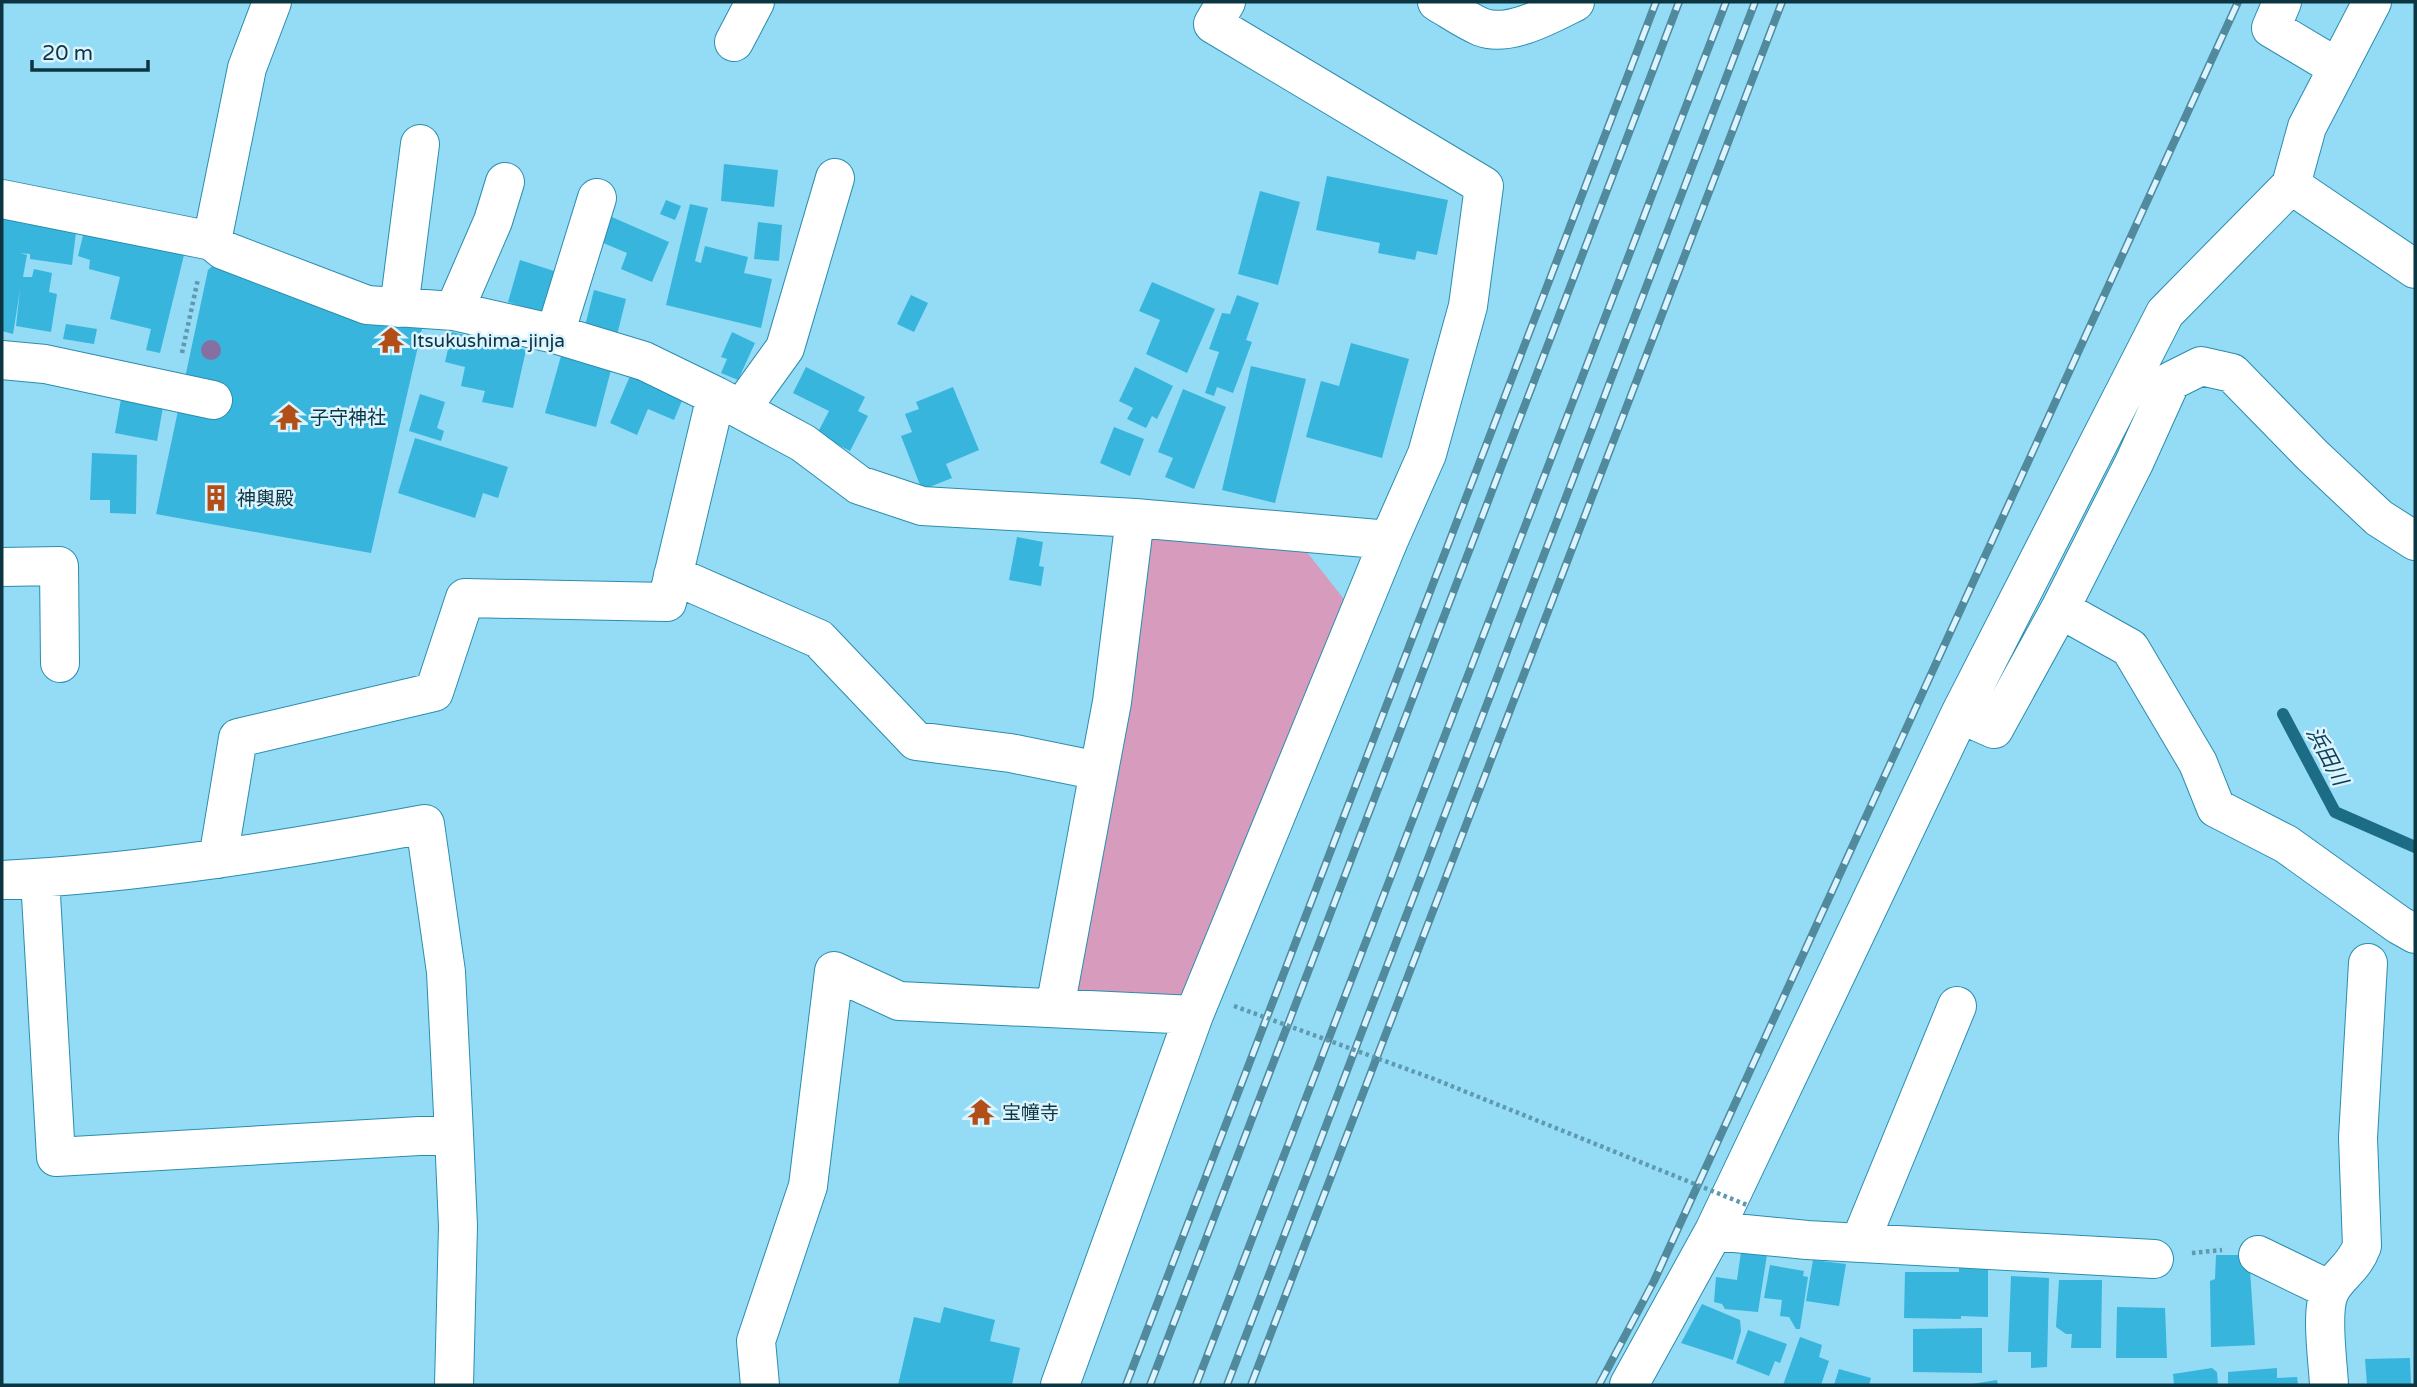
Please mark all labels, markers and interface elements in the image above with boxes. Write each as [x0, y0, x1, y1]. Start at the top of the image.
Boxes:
scale bar [32, 28, 147, 72]
text: 20 m [42, 41, 93, 66]
temple icon: Itsukushima-jinja [376, 325, 406, 355]
place label: Itsukushima-jinja [412, 330, 565, 352]
temple icon: 子守神社 [274, 402, 304, 432]
place label: 子守神社 [310, 407, 386, 429]
building icon: 神輿殿 [201, 483, 231, 513]
place label: 神輿殿 [237, 488, 294, 510]
water label: 浜田川 [2301, 723, 2353, 792]
temple icon: 宝幢寺 [966, 1097, 996, 1127]
place label: 宝幢寺 [1002, 1102, 1059, 1124]

